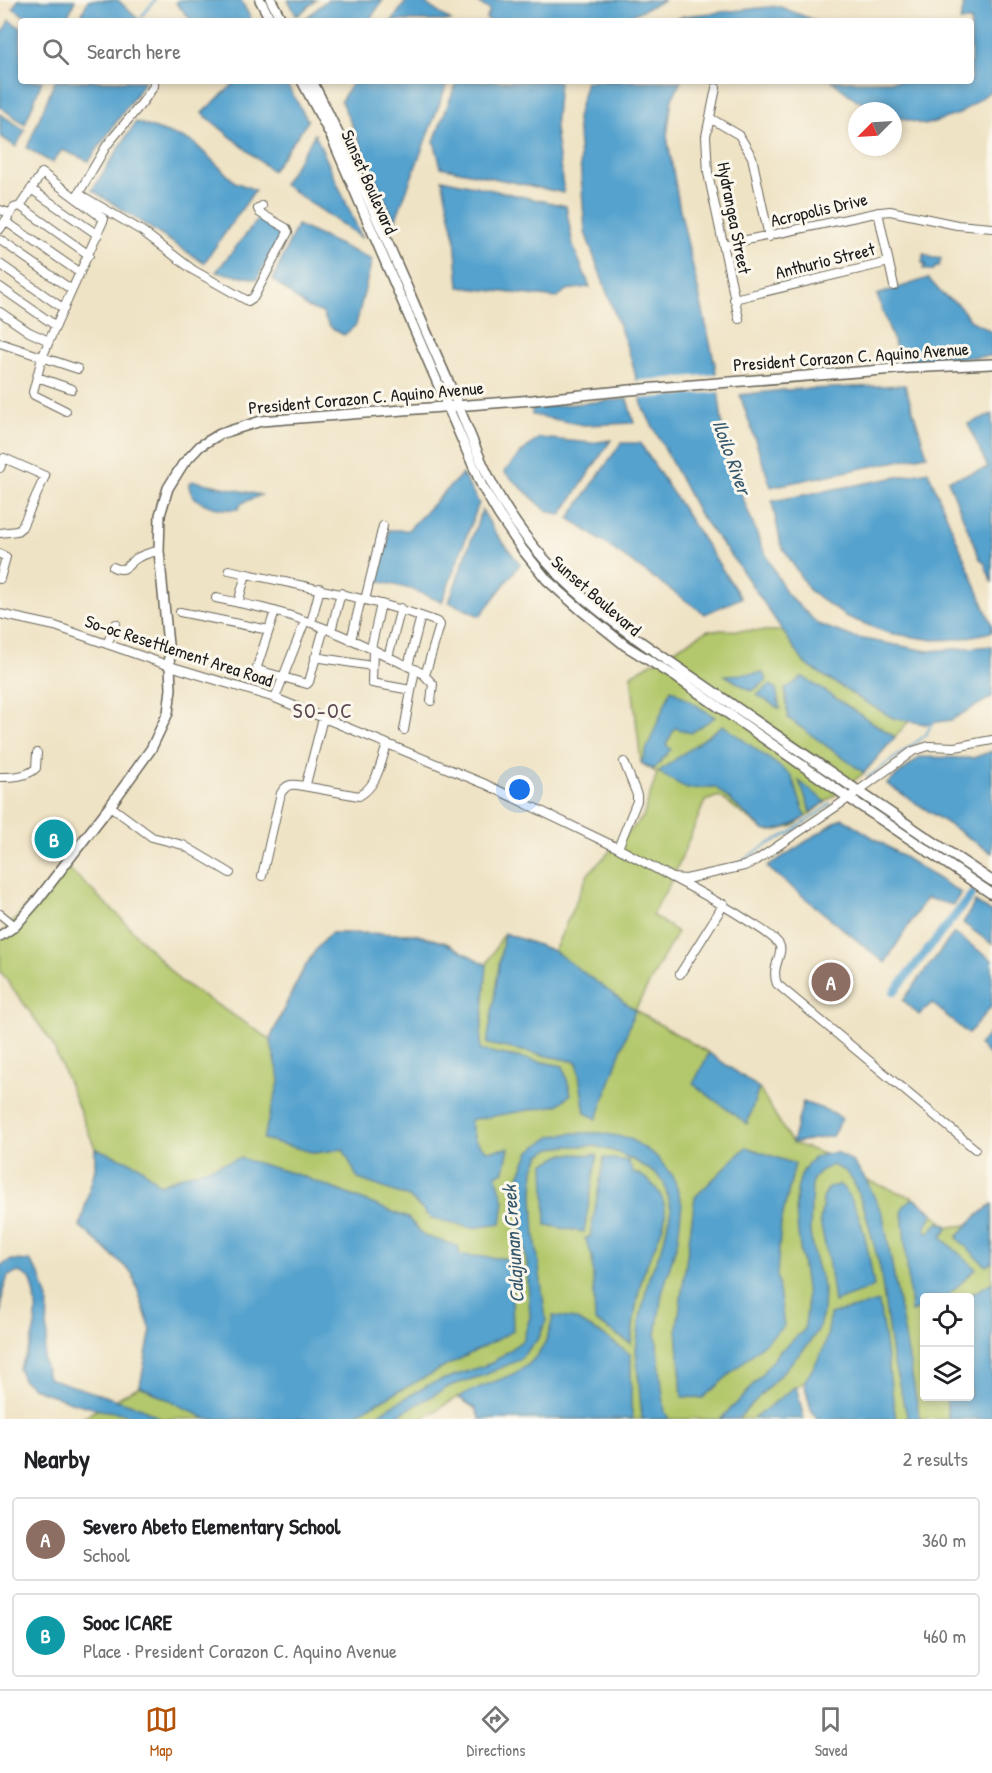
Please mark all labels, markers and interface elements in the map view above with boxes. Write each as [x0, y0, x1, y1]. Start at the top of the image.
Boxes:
search box [18, 18, 974, 84]
icon: search [39, 35, 72, 68]
text: Search here [87, 36, 181, 66]
north arrow [848, 102, 902, 156]
street label: Sunset Boulevard [335, 126, 404, 238]
street label: Hydrangea Street [711, 160, 758, 277]
street label: Acropolis Drive [768, 186, 870, 233]
street label: Anthurio Street [772, 236, 878, 285]
street label: President Corazon C. Aquino Avenue [732, 336, 970, 377]
street label: President Corazon C. Aquino Avenue [247, 375, 485, 420]
water label: Iloilo River [706, 416, 759, 500]
street label: Sunset Boulevard [546, 550, 647, 642]
street label: So-oc Resettlement Area Road [82, 608, 276, 693]
district label: SO-OC [293, 696, 353, 725]
your location [505, 775, 534, 804]
pin: B [34, 816, 74, 862]
pin: A [812, 960, 850, 1004]
water label: Calajunan Creek [495, 1183, 530, 1304]
map controls [920, 1293, 974, 1401]
button: locate [920, 1293, 974, 1347]
button: layers [920, 1347, 974, 1401]
text: Nearby [24, 1441, 90, 1476]
text: 2 results [903, 1445, 968, 1472]
text: Severo Abeto Elementary School [83, 1511, 340, 1541]
text: A [41, 1526, 50, 1553]
text: 360 m [922, 1526, 966, 1553]
text: School [83, 1541, 130, 1568]
text: Sooc ICARE [83, 1607, 172, 1637]
text: B [40, 1622, 51, 1649]
text: 460 m [923, 1622, 966, 1649]
text: Place · President Corazon C. Aquino Avenue [83, 1637, 397, 1664]
tab: Map [145, 1703, 178, 1761]
tab: Directions [467, 1703, 525, 1761]
tab: Saved [814, 1703, 847, 1761]

